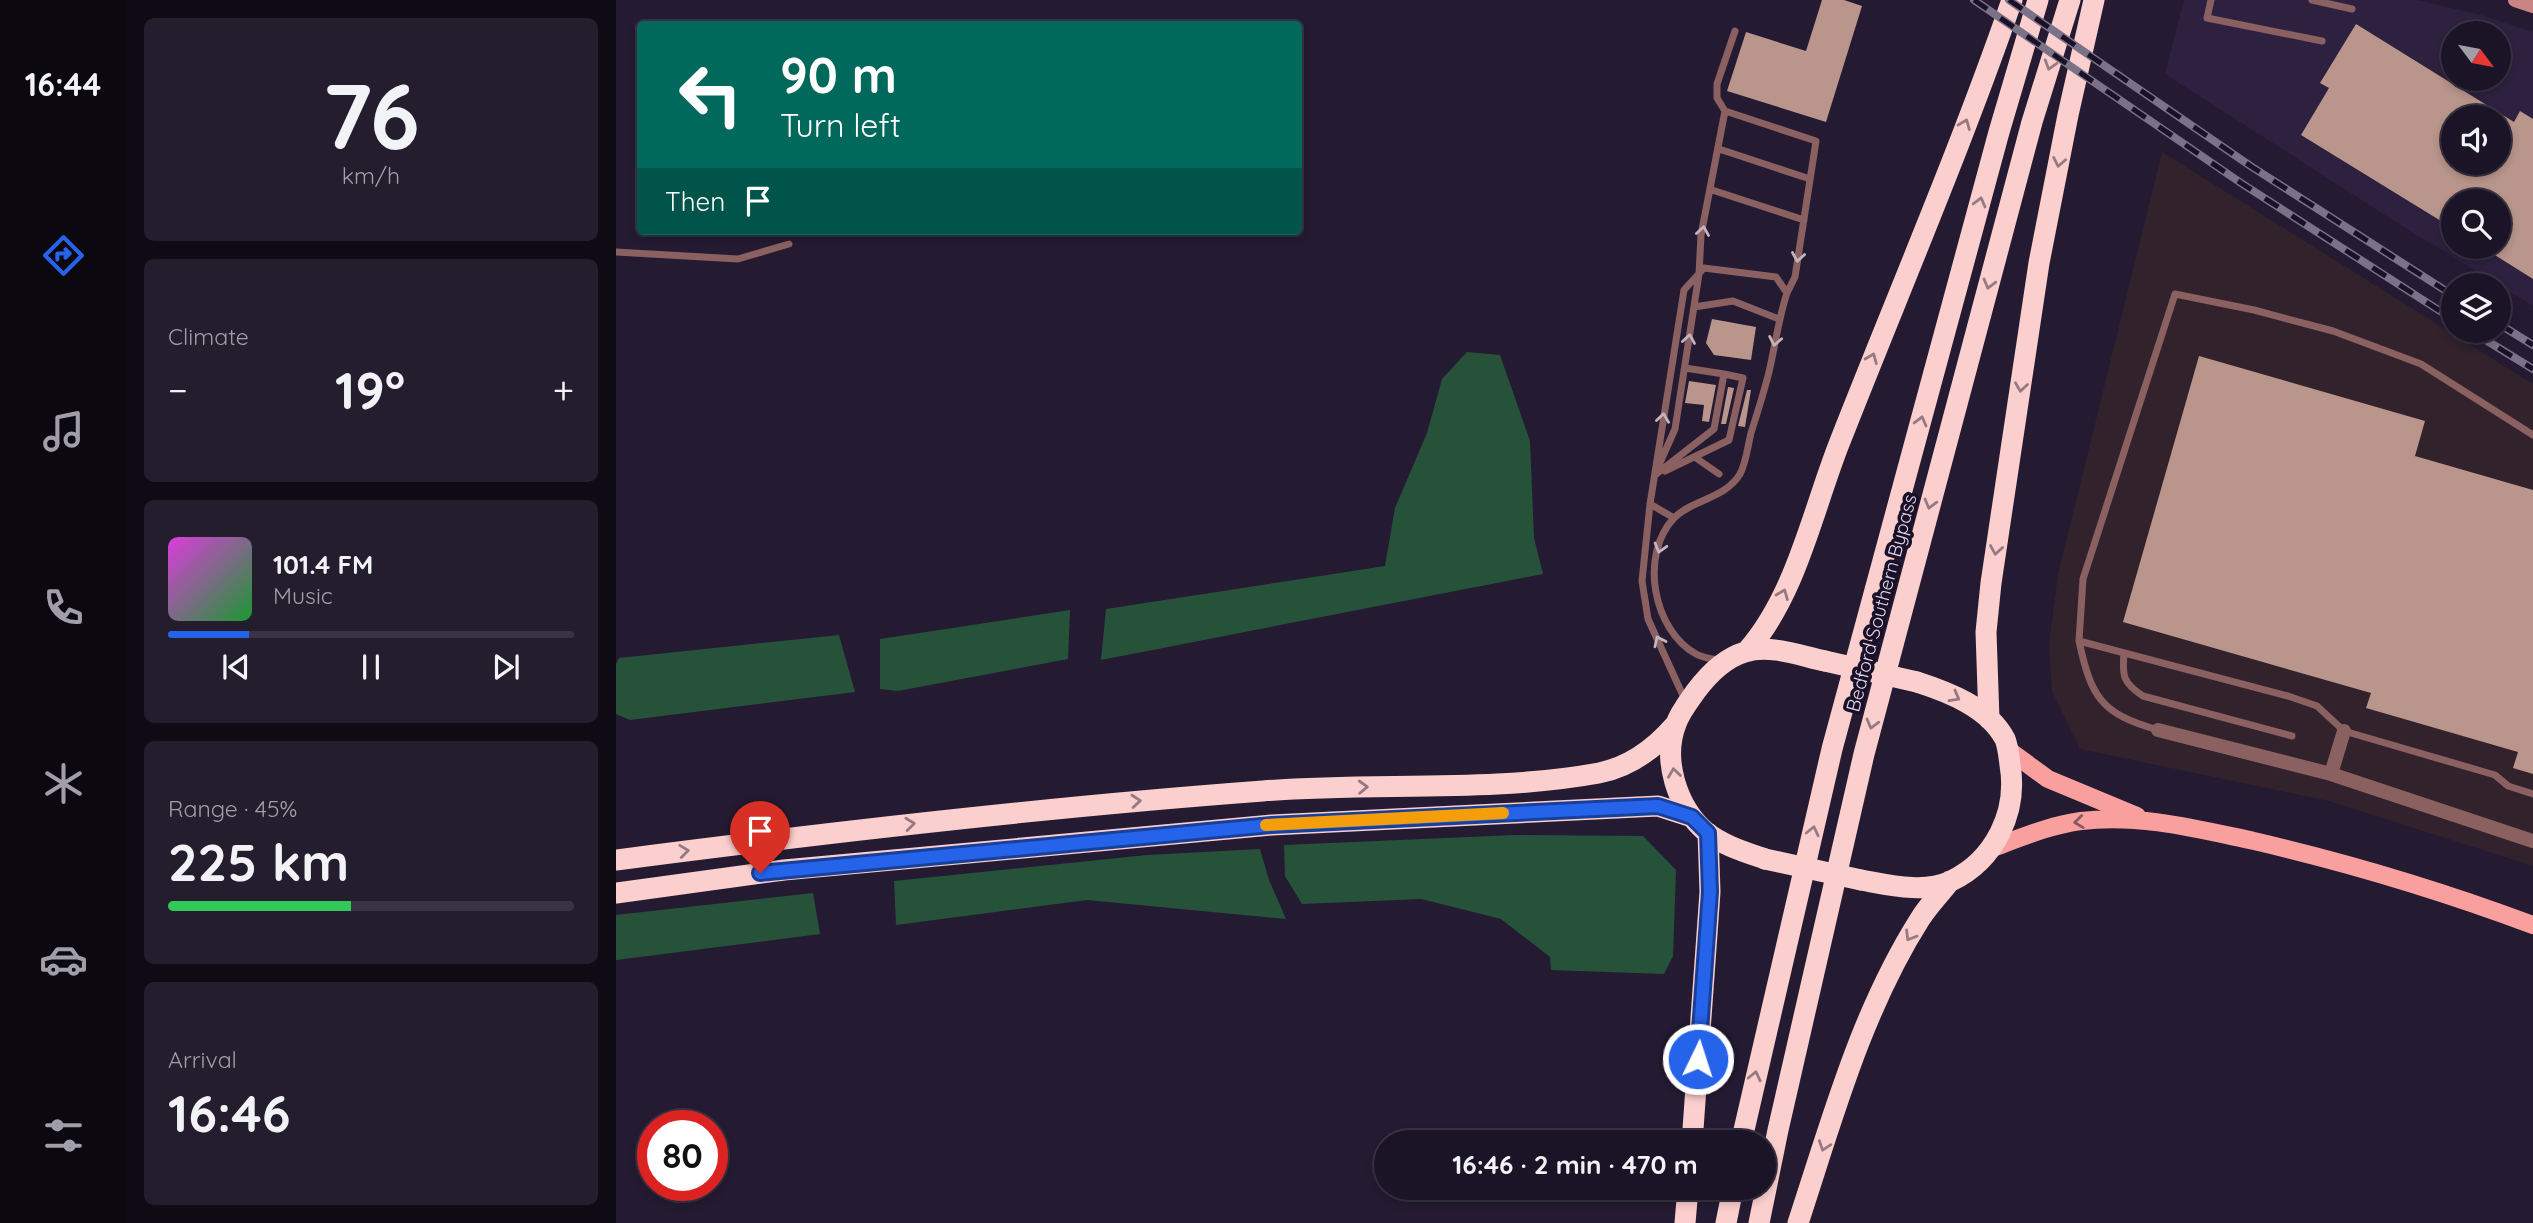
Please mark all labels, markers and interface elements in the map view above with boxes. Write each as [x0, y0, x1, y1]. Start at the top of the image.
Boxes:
north arrow [2441, 21, 2511, 91]
map controls [2441, 21, 2511, 343]
text: 90 m [780, 44, 897, 105]
icon: left [665, 49, 756, 140]
text: 76 [322, 58, 420, 172]
one-way arrow [2043, 59, 2058, 71]
text: 16:44 [25, 64, 101, 104]
text: Turn left [780, 105, 901, 145]
button: sound [2441, 105, 2511, 175]
one-way arrow [1956, 118, 1970, 130]
one-way arrow [2052, 156, 2067, 168]
text: km/h [342, 161, 400, 190]
icon: arrive [739, 182, 777, 220]
text: Then [665, 185, 725, 218]
button: search [2441, 189, 2511, 259]
one-way arrow [1972, 196, 1986, 208]
one-way arrow [1695, 226, 1710, 237]
icon: directions [39, 231, 88, 280]
one-way arrow [1791, 251, 1806, 263]
button: layers [2441, 273, 2511, 343]
one-way arrow [1983, 278, 1997, 290]
text: Climate [168, 322, 249, 351]
one-way arrow [1681, 333, 1696, 345]
one-way arrow [1768, 335, 1783, 347]
one-way arrow [1864, 353, 1878, 365]
text: 19° [335, 357, 405, 422]
text: − [168, 366, 188, 414]
text: + [553, 366, 574, 414]
one-way arrow [2013, 381, 2028, 393]
icon: music [39, 407, 88, 456]
one-way arrow [1655, 412, 1670, 424]
one-way arrow [1913, 415, 1927, 427]
street label: Bedford Southern Bypass [1840, 492, 1922, 714]
one-way arrow [1924, 498, 1938, 510]
one-way arrow [1653, 542, 1668, 554]
one-way arrow [1989, 544, 2004, 556]
text: 101.4 FM [273, 548, 373, 581]
text: Music [273, 581, 333, 610]
icon: phone [39, 583, 88, 632]
one-way arrow [1775, 589, 1789, 601]
one-way arrow [1653, 636, 1667, 648]
icon: previous [217, 648, 255, 686]
icon: pause [352, 648, 390, 686]
icon: next [487, 648, 525, 686]
one-way arrow [1947, 689, 1960, 702]
one-way arrow [1866, 718, 1880, 730]
icon: climate [39, 759, 88, 808]
one-way arrow [1667, 767, 1682, 779]
one-way arrow [1358, 780, 1369, 795]
text: Range · 45% [168, 794, 297, 823]
one-way arrow [1131, 794, 1142, 809]
pin [730, 801, 790, 873]
icon: arrive [741, 812, 779, 850]
one-way arrow [2073, 815, 2085, 830]
one-way arrow [904, 816, 915, 831]
one-way arrow [1805, 825, 1819, 837]
text: 225 km [168, 829, 349, 894]
one-way arrow [678, 843, 690, 858]
one-way arrow [1905, 929, 1918, 942]
icon: car [39, 935, 88, 984]
position arrow [1661, 1022, 1735, 1096]
text: Arrival [168, 1045, 237, 1074]
one-way arrow [1747, 1070, 1761, 1082]
text: 16:46 [168, 1080, 291, 1145]
speed limit sign: 80 [637, 1110, 728, 1201]
icon: filters [39, 1111, 88, 1160]
one-way arrow [1818, 1140, 1832, 1152]
text: 16:46 · 2 min · 470 m [1452, 1148, 1698, 1181]

